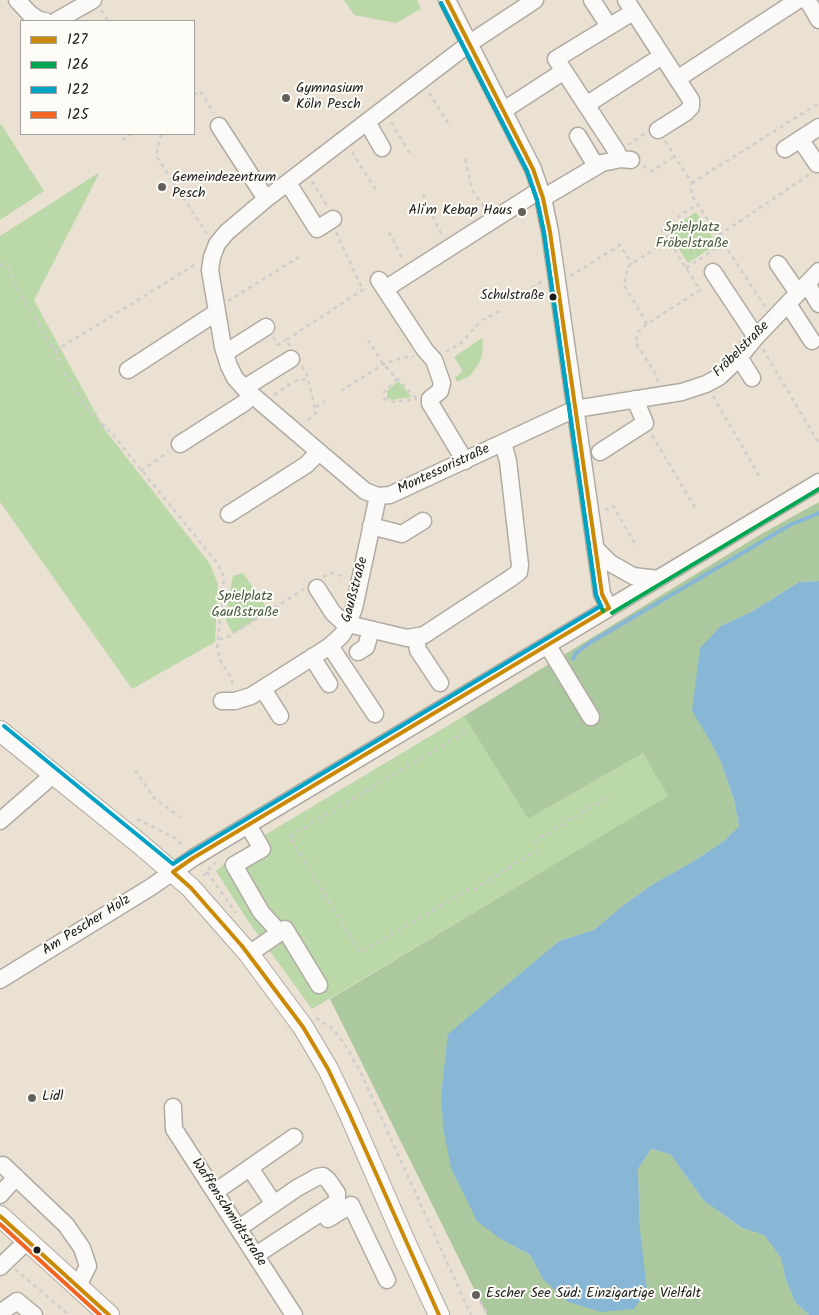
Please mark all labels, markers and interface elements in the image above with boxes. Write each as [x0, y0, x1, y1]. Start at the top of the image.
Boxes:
legend [20, 20, 195, 135]
text: 127 [67, 28, 87, 52]
text: 126 [67, 53, 89, 77]
text: 122 [67, 78, 89, 102]
place label: Gymnasium Köln Pesch [296, 82, 363, 114]
marker: Gymnasium Köln Pesch [280, 92, 292, 104]
text: 125 [67, 103, 88, 127]
place label: Gemeindezentrum Pesch [172, 171, 276, 203]
marker: Gemeindezentrum Pesch [156, 181, 168, 193]
place label: Ali'm Kebap Haus [408, 204, 512, 220]
marker: Ali'm Kebap Haus [516, 206, 528, 218]
park label: Spielplatz Fröbelstraße [656, 221, 728, 253]
place label: Schulstraße [480, 289, 544, 305]
marker: Schulstraße [548, 292, 558, 302]
street label: Fröbelstraße [710, 318, 774, 382]
street label: Montessoristraße [395, 441, 493, 499]
street label: Gaußstraße [339, 555, 373, 625]
park label: Spielplatz Gaußstraße [211, 590, 279, 622]
street label: Am Pescher Holz [40, 892, 134, 960]
place label: Lidl [42, 1090, 63, 1106]
marker: Lidl [26, 1092, 38, 1104]
street label: Waffenschmidtstraße [187, 1156, 269, 1270]
unlabelled marker [32, 1245, 42, 1255]
place label: Escher See Süd: Einzigartige Vielfalt [486, 1287, 701, 1303]
marker: Escher See Süd: Einzigartige Vielfalt [470, 1289, 482, 1301]

